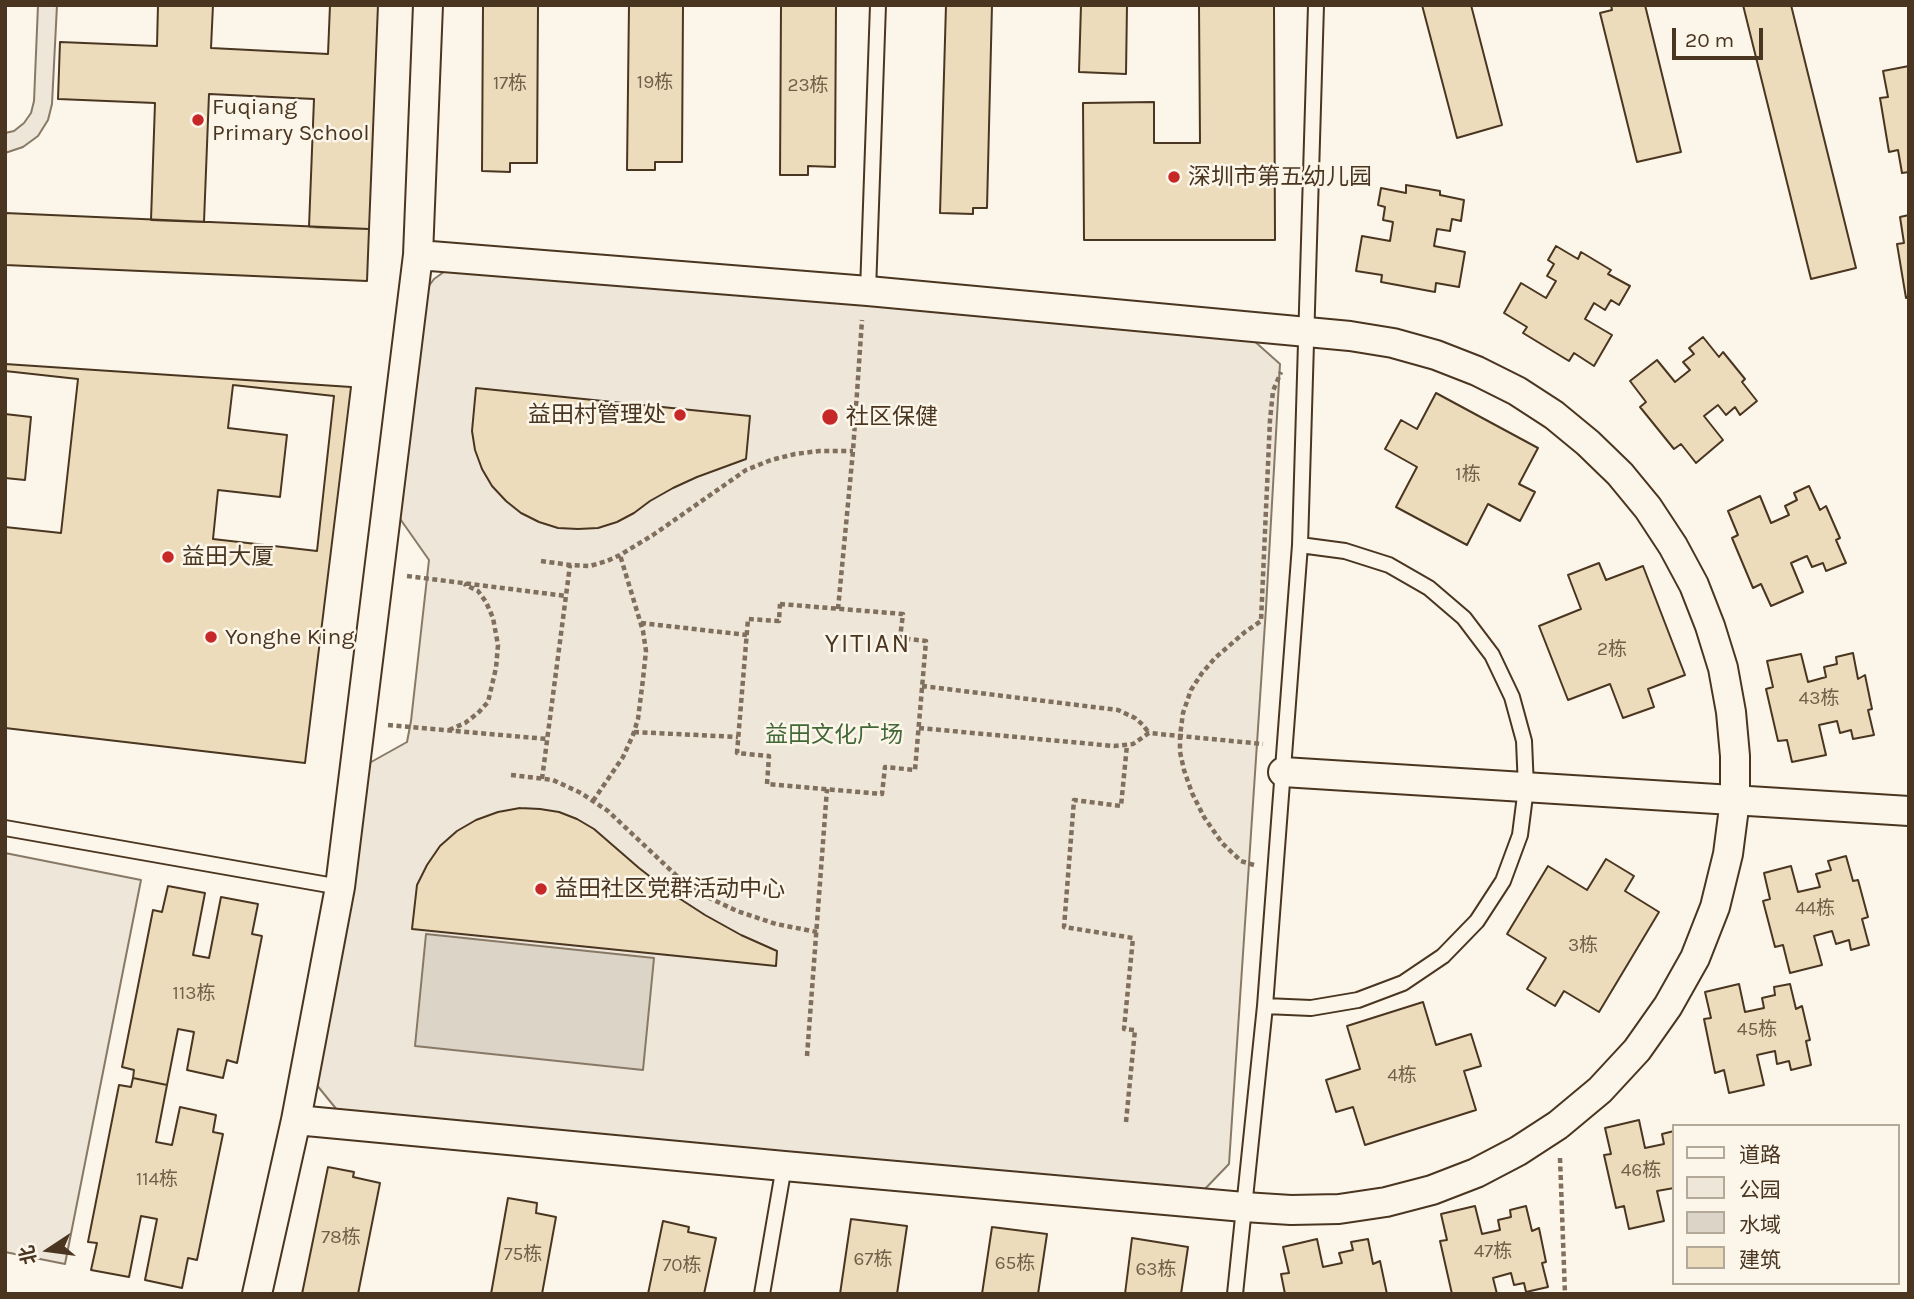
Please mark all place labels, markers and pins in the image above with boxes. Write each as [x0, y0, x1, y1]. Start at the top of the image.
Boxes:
place label: Fuqiang Primary School [212, 93, 370, 147]
marker: Fuqiang Primary School [190, 112, 206, 128]
place label: 深圳市第五幼儿园 [1188, 163, 1372, 191]
marker: 深圳市第五幼儿园 [1166, 169, 1182, 185]
place label: 益田村管理处 [528, 401, 666, 429]
place label: 社区保健 [846, 403, 938, 431]
marker: 益田村管理处 [672, 407, 688, 423]
marker: 社区保健 [820, 407, 840, 427]
place label: 益田大厦 [182, 543, 274, 571]
marker: 益田大厦 [160, 549, 176, 565]
place label: Yonghe King [225, 623, 354, 651]
marker: Yonghe King [203, 629, 219, 645]
place label: 益田社区党群活动中心 [555, 875, 785, 903]
marker: 益田社区党群活动中心 [533, 881, 549, 897]

